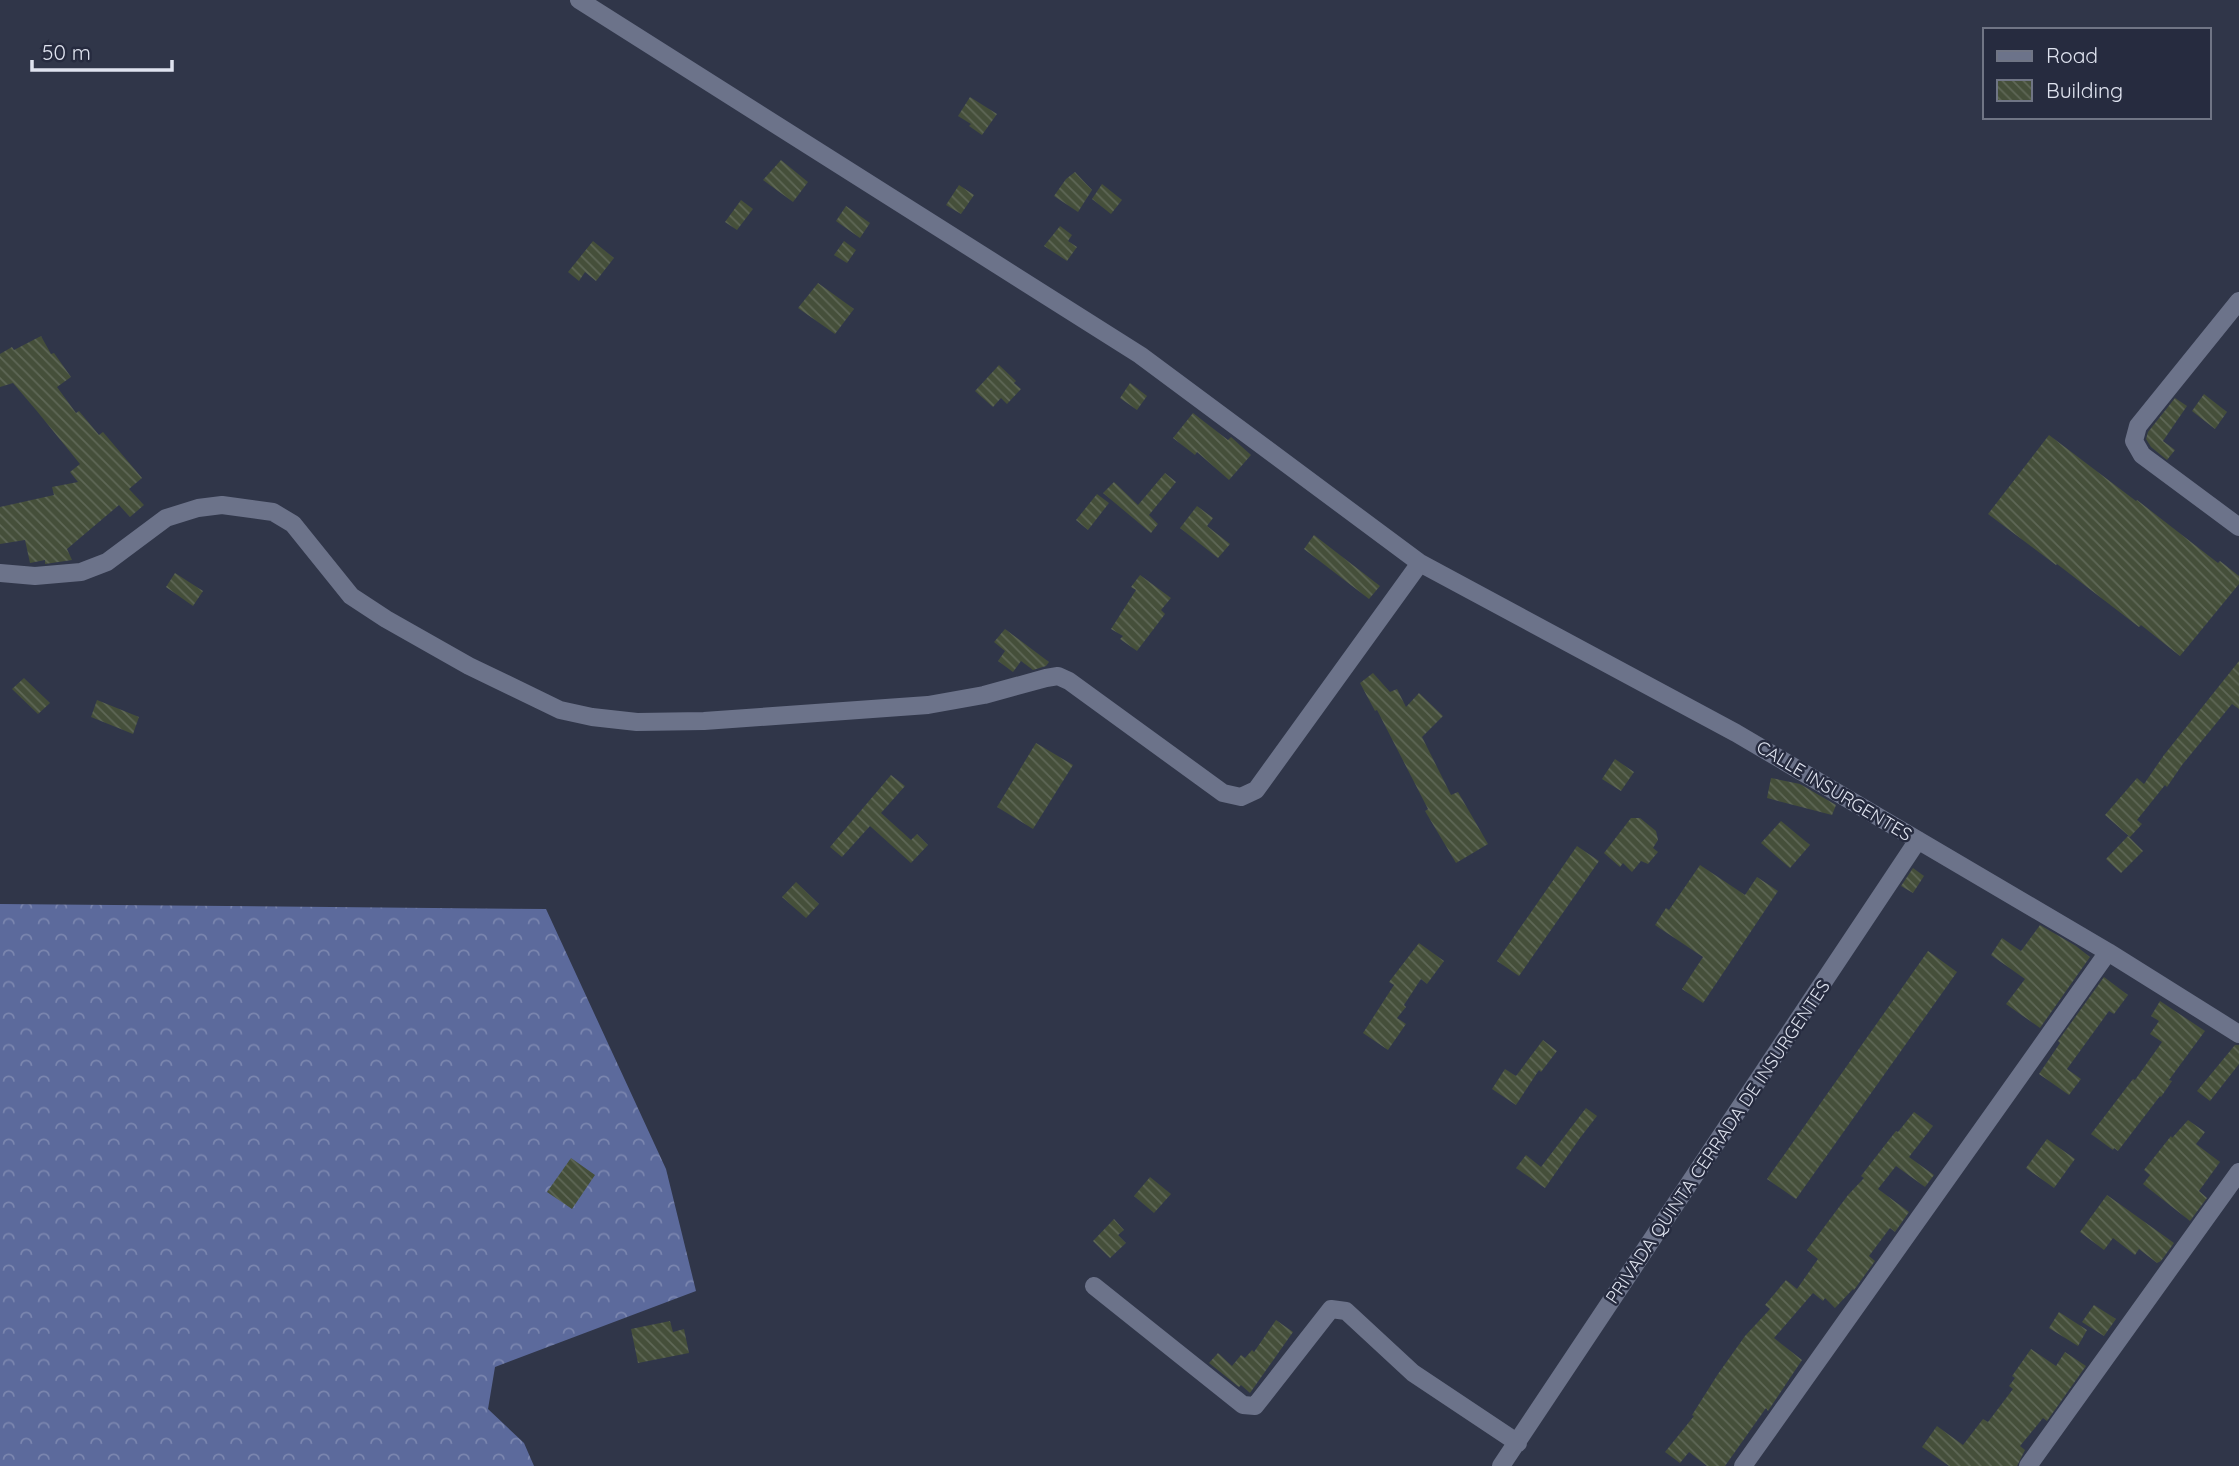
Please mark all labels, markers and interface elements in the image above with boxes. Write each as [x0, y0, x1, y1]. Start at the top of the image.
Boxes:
scale bar [32, 28, 172, 72]
legend [1983, 28, 2211, 119]
text: 50 m [42, 39, 91, 65]
text: Road [2046, 42, 2098, 68]
text: Building [2046, 77, 2123, 103]
street label: CALLE INSURGENTES [1752, 735, 1916, 846]
street label: PRIVADA QUINTA CERRADA DE INSURGENTES [1600, 976, 1835, 1308]

